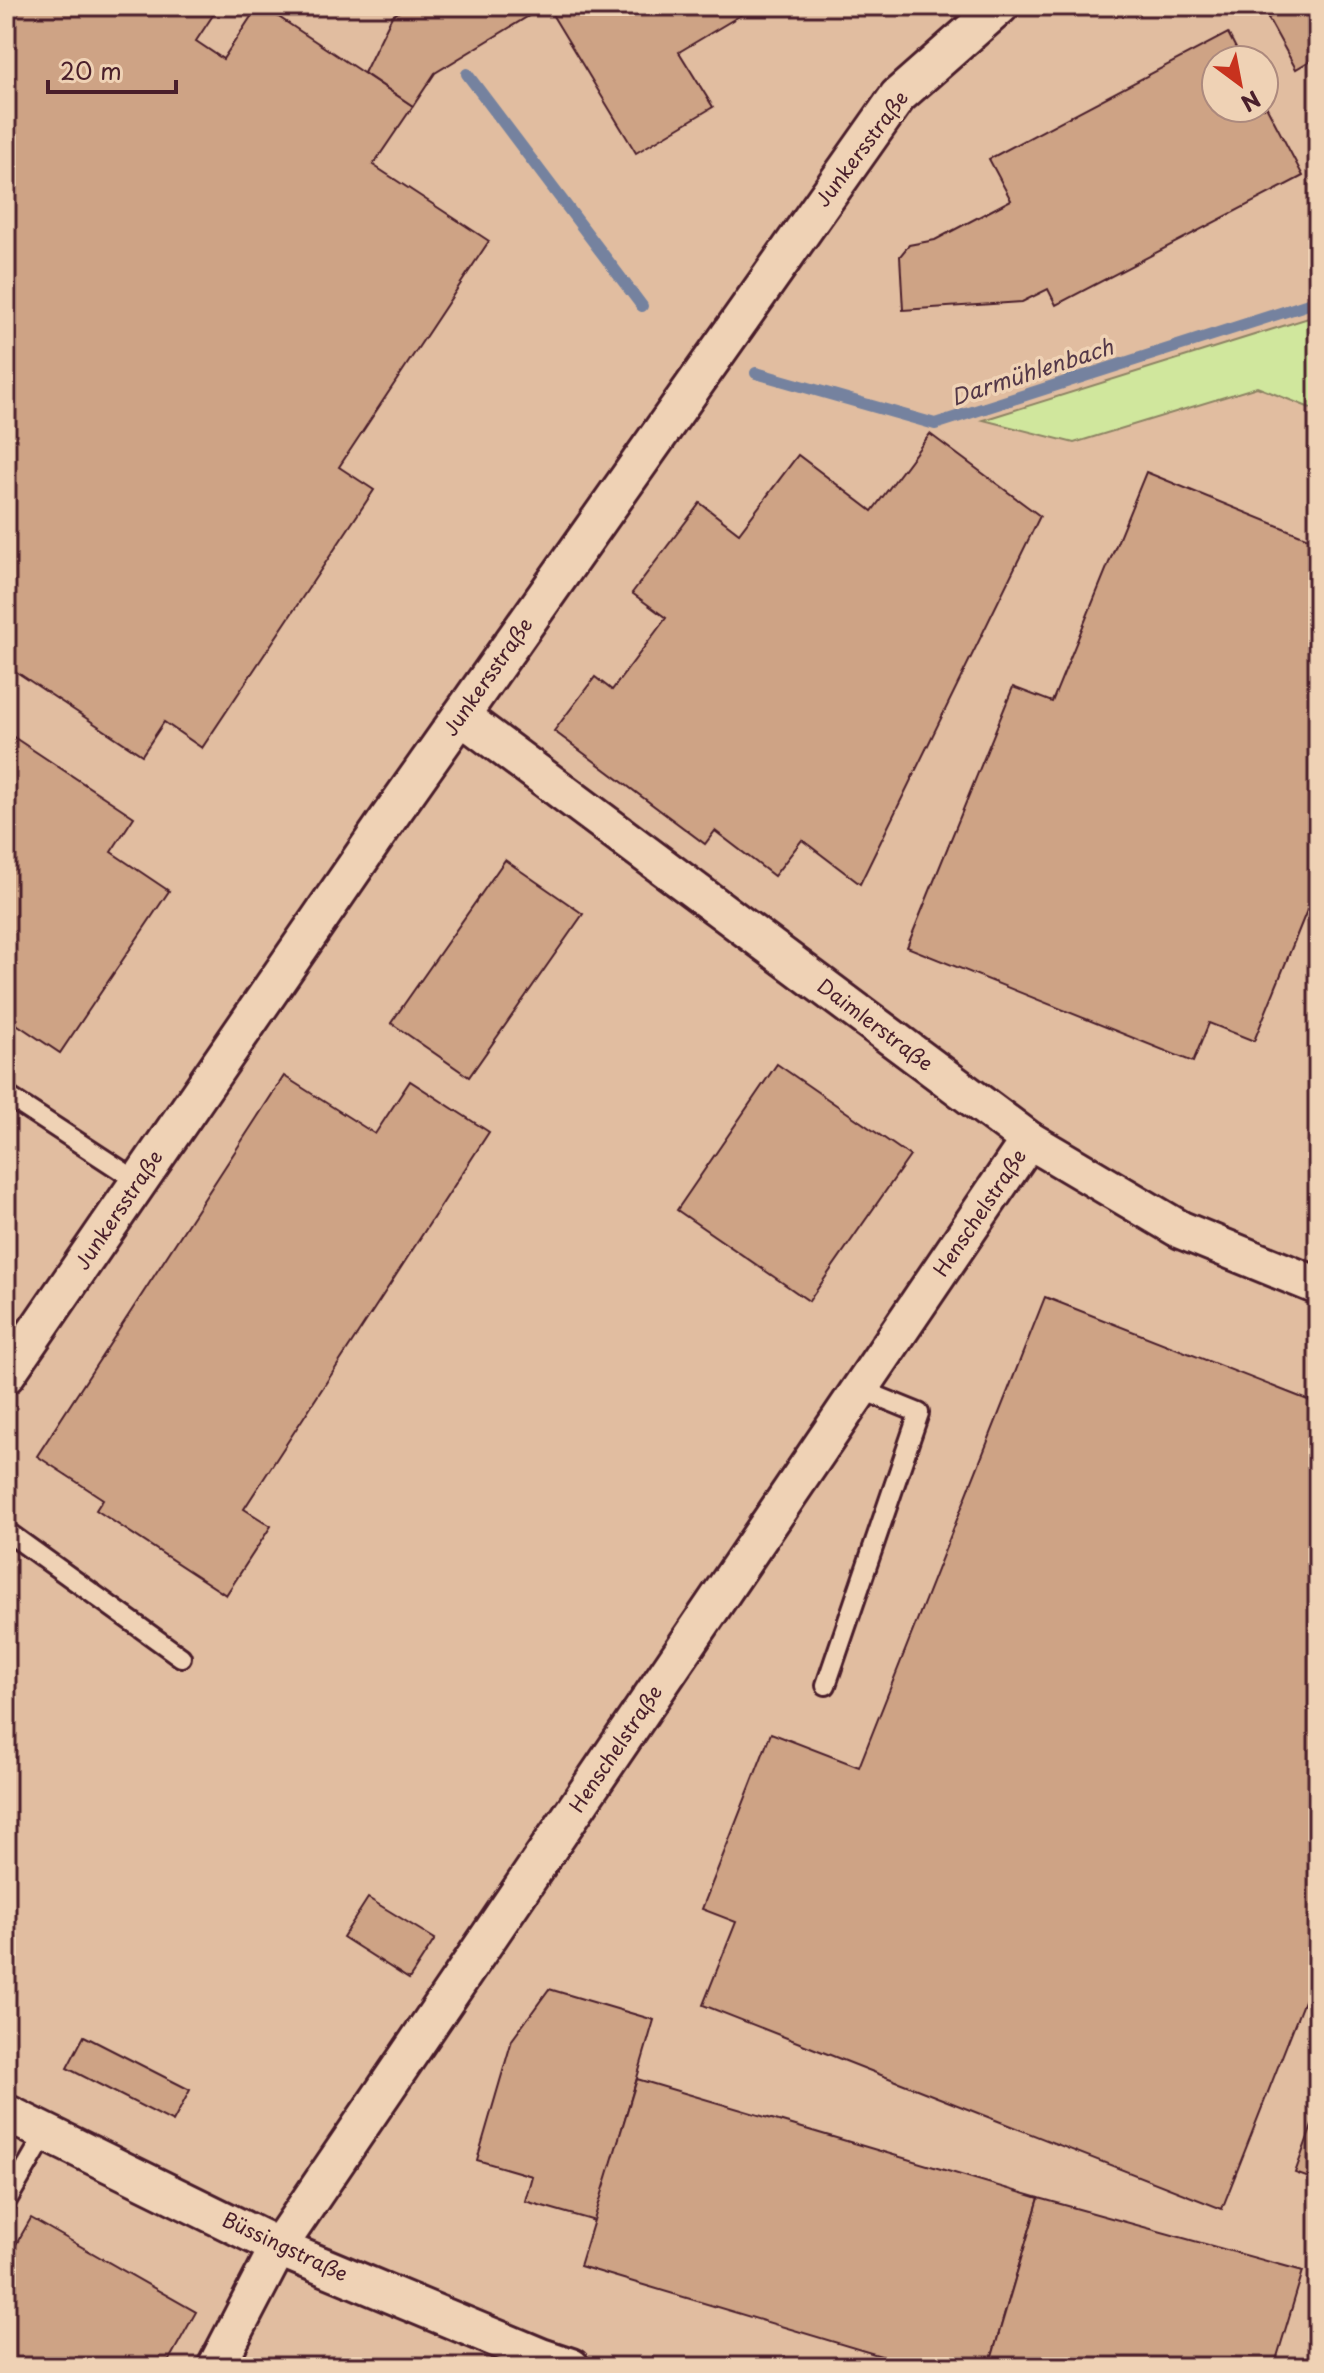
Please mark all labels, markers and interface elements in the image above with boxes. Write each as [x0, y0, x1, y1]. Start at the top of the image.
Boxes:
scale bar [48, 44, 176, 94]
north arrow [1200, 44, 1280, 124]
text: 20 m [60, 52, 122, 88]
street label: Junkersstraße [807, 84, 915, 213]
text: N [1235, 84, 1268, 121]
water label: Darmühlenbach [946, 328, 1118, 412]
street label: Junkersstraße [435, 611, 539, 742]
street label: Daimlerstraße [811, 971, 940, 1078]
street label: Henschelstraße [925, 1143, 1033, 1282]
street label: Junkersstraße [67, 1144, 169, 1275]
street label: Henschelstraße [561, 1679, 669, 1818]
street label: Büssingstraße [218, 2204, 353, 2288]

